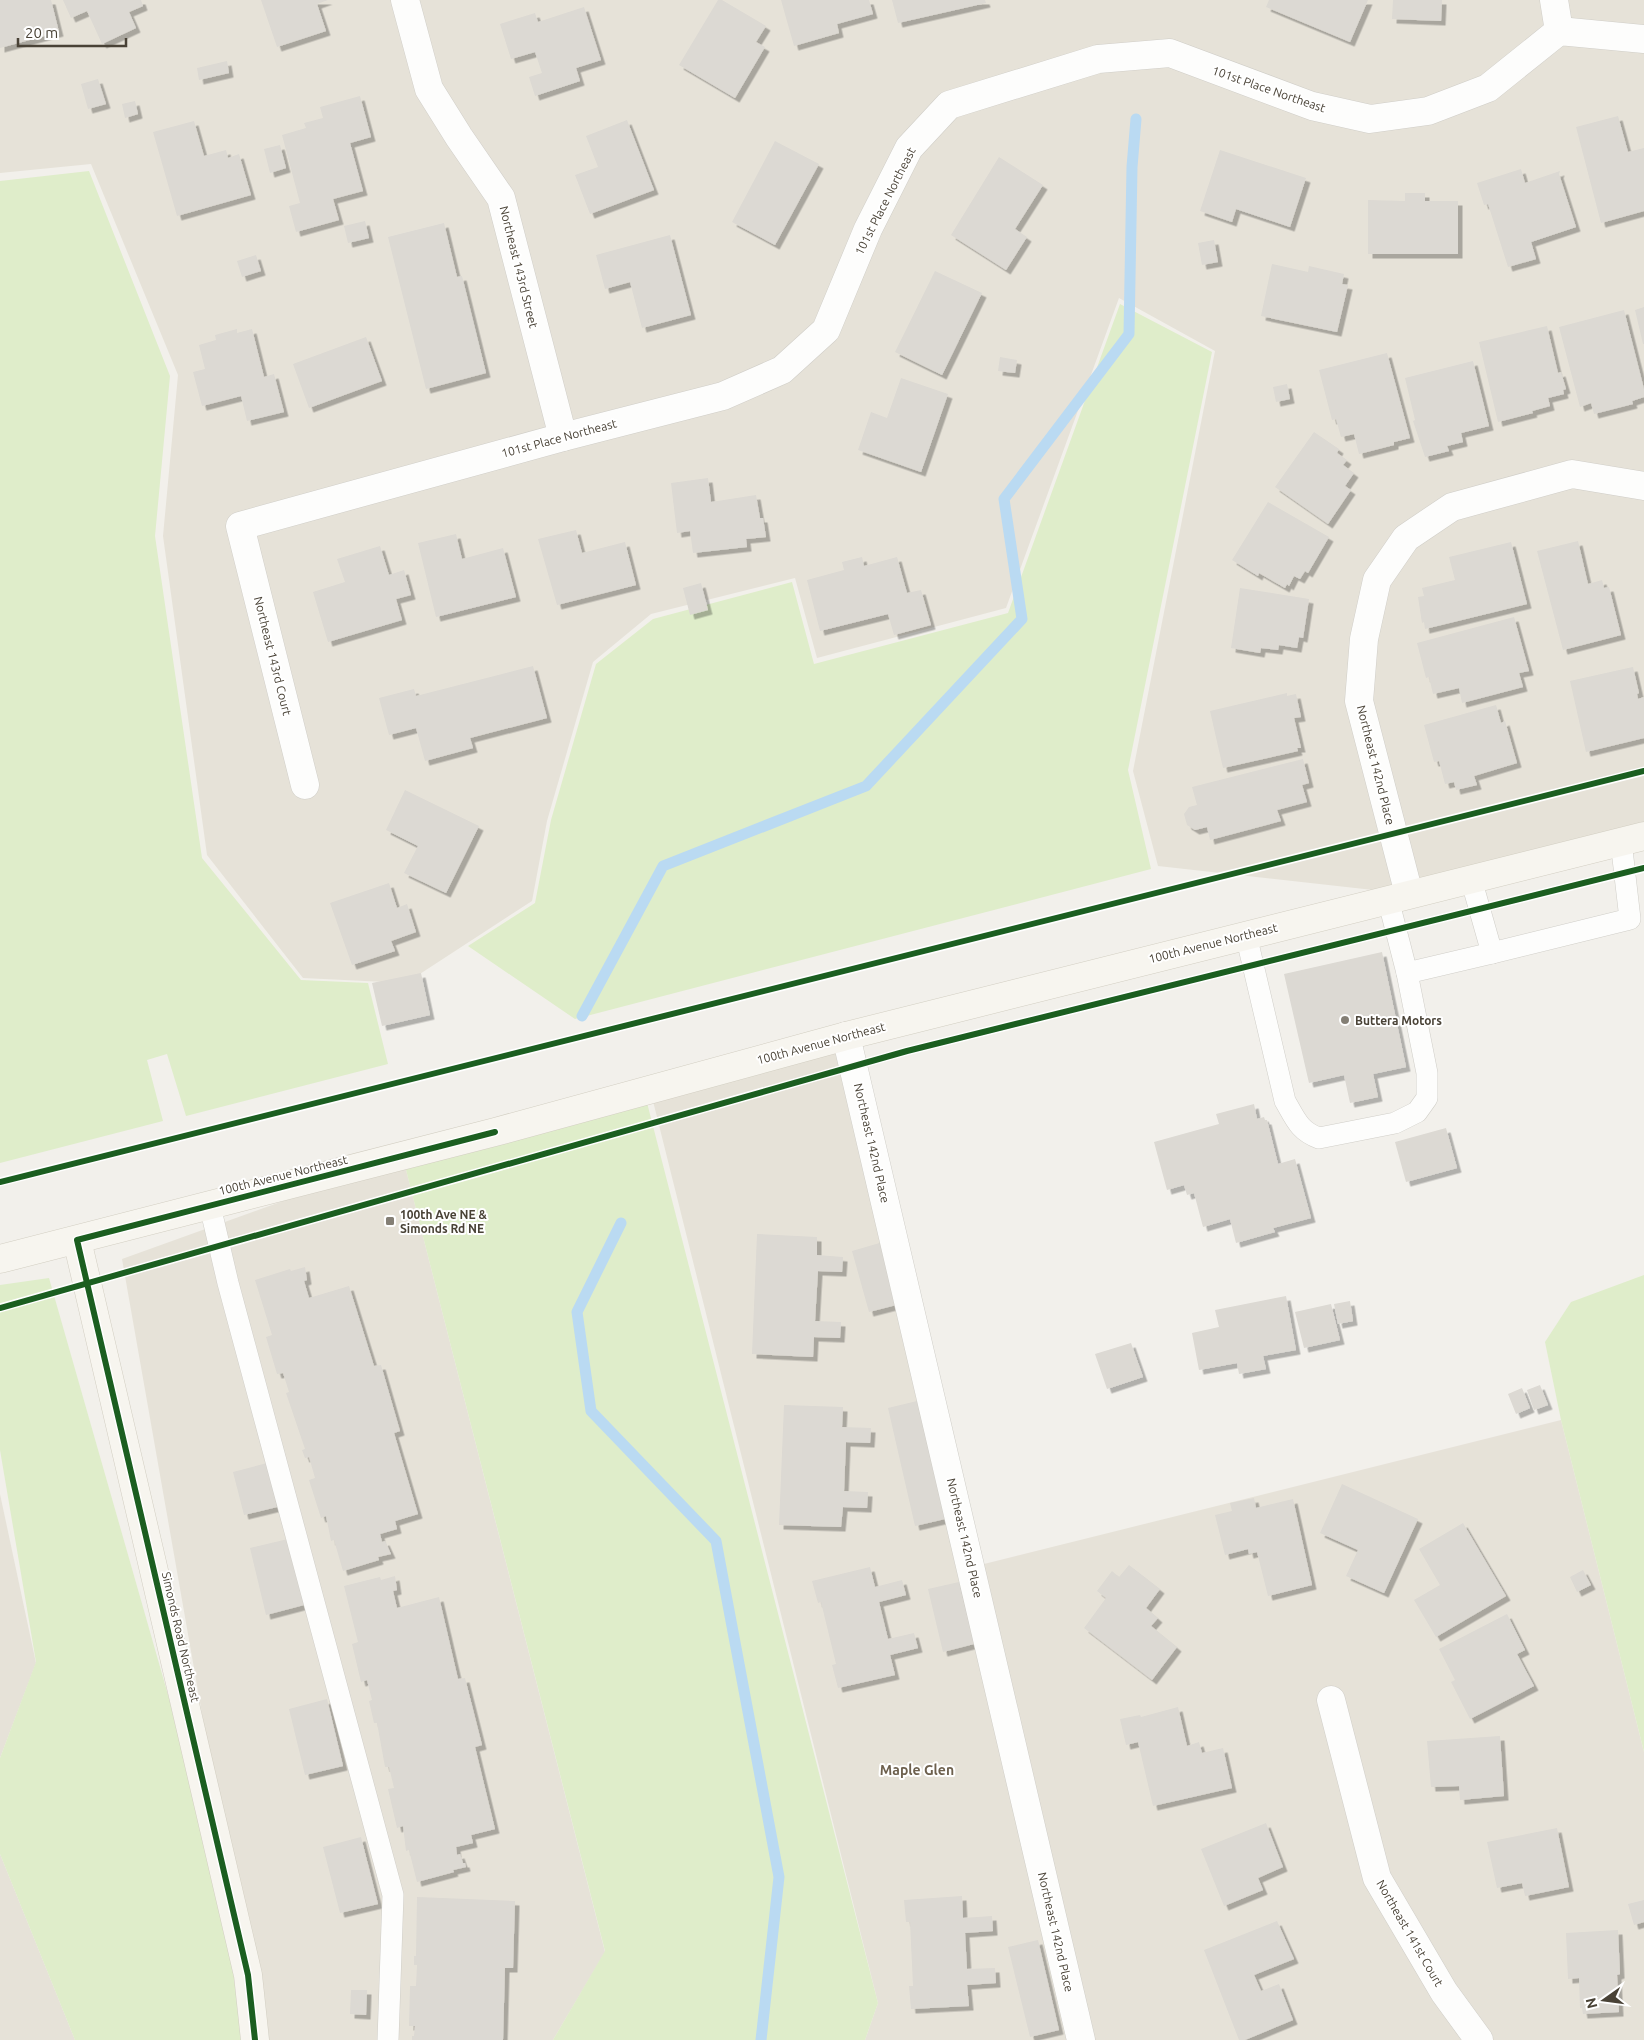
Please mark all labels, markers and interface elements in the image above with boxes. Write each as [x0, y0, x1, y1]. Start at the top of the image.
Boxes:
scale bar [18, 15, 125, 47]
text: 20 m [25, 24, 58, 41]
street label: 101st Place Northeast [1211, 64, 1328, 115]
street label: 101st Place Northeast [852, 145, 918, 257]
street label: Northeast 143rd Street [498, 205, 541, 330]
street label: 101st Place Northeast [500, 416, 618, 460]
street label: Northeast 143rd Court [252, 595, 294, 717]
street label: Northeast 142nd Place [1355, 704, 1397, 826]
street label: 100th Avenue Northeast [1147, 921, 1279, 965]
marker: Buttera Motors [1339, 1014, 1351, 1026]
place label: Buttera Motors [1355, 1014, 1442, 1027]
street label: 100th Avenue Northeast [755, 1020, 887, 1066]
street label: Northeast 142nd Place [852, 1082, 892, 1204]
street label: 100th Avenue Northeast [217, 1153, 349, 1197]
place label: 100th Ave NE & Simonds Rd NE [400, 1208, 487, 1235]
marker: 100th Ave NE & Simonds Rd NE [384, 1215, 396, 1227]
street label: Northeast 142nd Place [945, 1477, 985, 1599]
street label: Simonds Road Northeast [160, 1571, 202, 1704]
district label: Maple Glen [880, 1762, 954, 1778]
street label: Northeast 142nd Place [1036, 1871, 1076, 1993]
street label: Northeast 141st Court [1374, 1878, 1446, 1989]
north arrow [1579, 1975, 1629, 2025]
text: N [1582, 1996, 1600, 2010]

